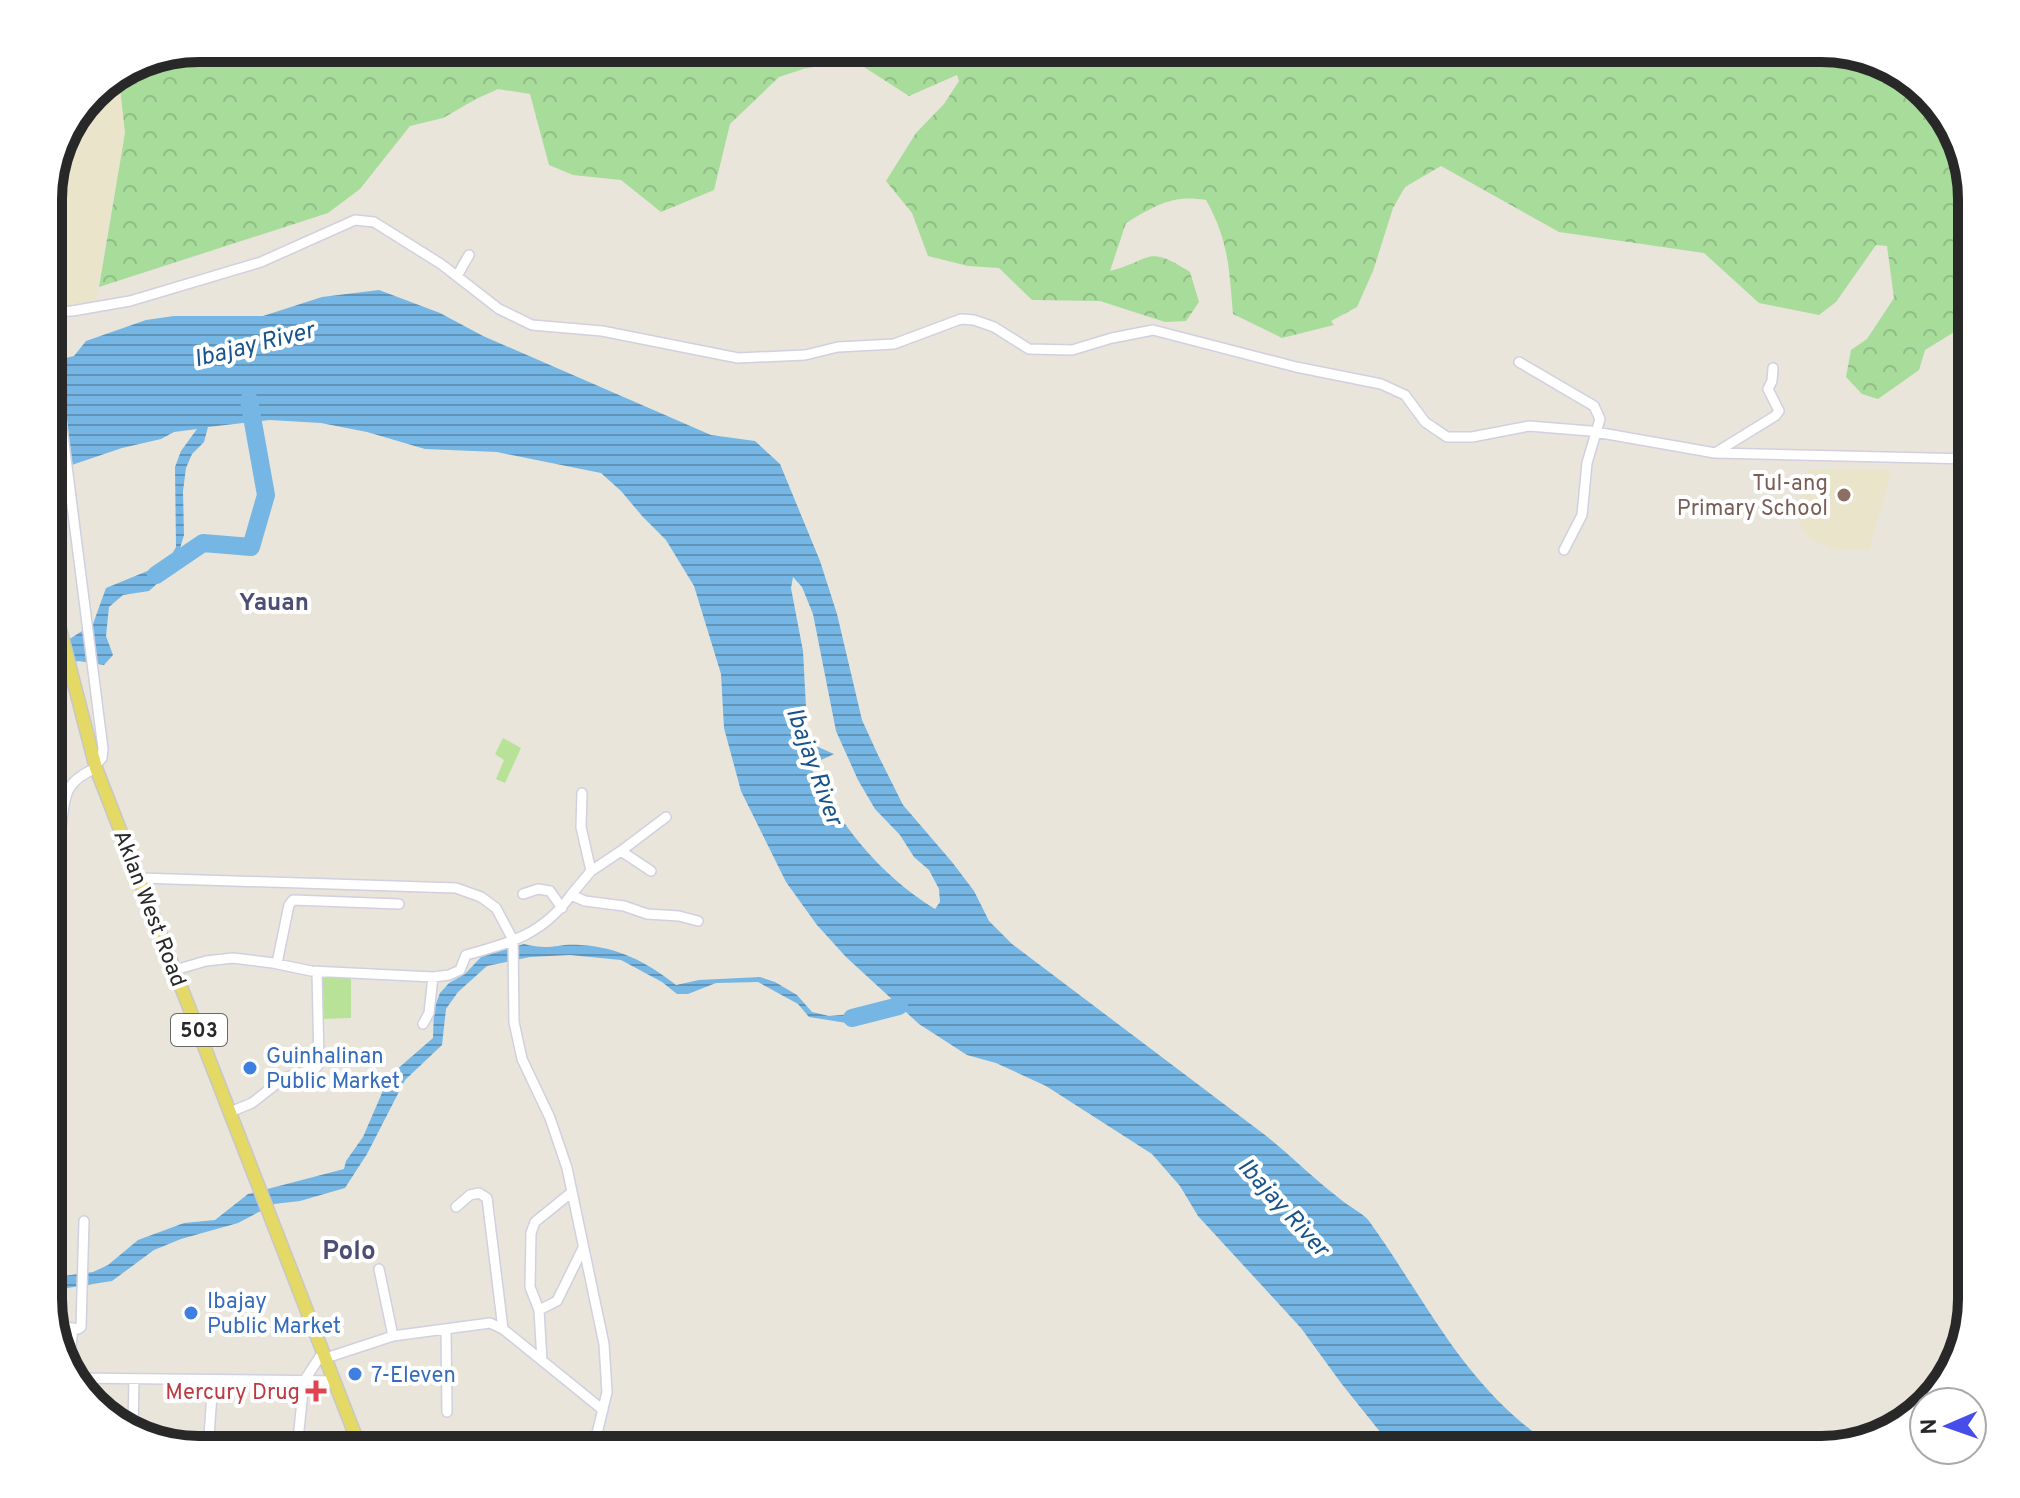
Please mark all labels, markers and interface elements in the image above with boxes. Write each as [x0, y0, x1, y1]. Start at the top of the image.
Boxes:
water label: Ibajay River [191, 316, 320, 375]
place label: Tul-ang Primary School [1677, 471, 1828, 523]
marker: Tul-ang Primary School [1835, 486, 1853, 504]
district label: Yauan [239, 589, 309, 619]
water label: Ibajay River [778, 704, 849, 831]
street label: Aklan West Road [106, 827, 191, 991]
road number: 503 [171, 1014, 227, 1046]
place label: Guinhalinan Public Market [266, 1044, 400, 1096]
marker: Guinhalinan Public Market [241, 1059, 259, 1077]
water label: Ibajay River [1230, 1153, 1336, 1265]
district label: Polo [322, 1236, 376, 1269]
place label: Ibajay Public Market [207, 1289, 341, 1341]
marker: Ibajay Public Market [182, 1304, 200, 1322]
place label: 7-Eleven [371, 1363, 456, 1390]
marker: 7-Eleven [346, 1365, 364, 1383]
place label: Mercury Drug [165, 1380, 300, 1407]
marker: Mercury Drug [307, 1382, 325, 1400]
north arrow [1908, 1386, 1988, 1466]
text: N [1917, 1418, 1944, 1435]

